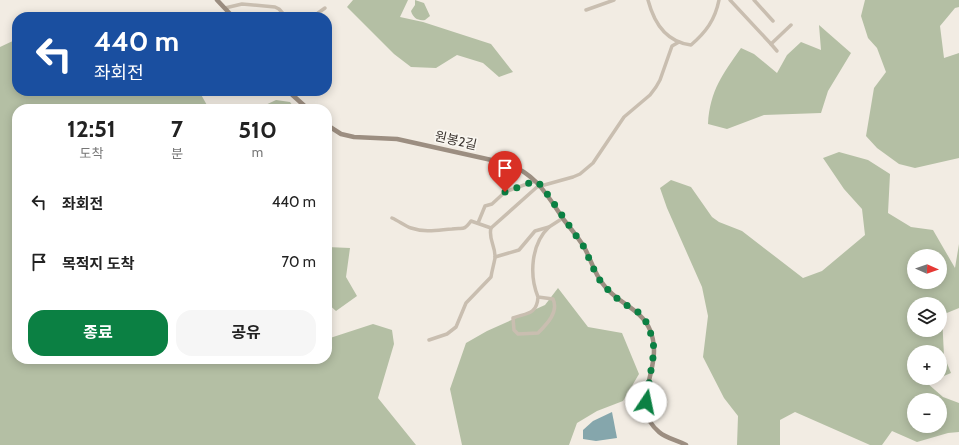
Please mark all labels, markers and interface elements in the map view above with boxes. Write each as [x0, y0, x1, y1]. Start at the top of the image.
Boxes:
text: 440 m [94, 24, 179, 58]
icon: left [28, 28, 80, 80]
text: 좌회전 [94, 62, 144, 84]
text: 12:51 [67, 114, 116, 143]
text: 7 [171, 114, 183, 143]
text: 510 [238, 115, 277, 144]
street label: 원봉2길 [433, 127, 479, 153]
text: m [252, 144, 263, 160]
text: 도착 [79, 145, 103, 161]
text: 분 [171, 145, 183, 161]
pin [488, 151, 522, 192]
icon: arrive [494, 157, 516, 179]
icon: left [28, 191, 50, 213]
text: 440 m [272, 193, 316, 211]
text: 좌회전 [62, 195, 103, 213]
north arrow [907, 249, 947, 289]
map controls [907, 249, 947, 433]
icon: arrive [28, 251, 50, 273]
text: 70 m [282, 253, 316, 271]
text: 목적지 도착 [62, 255, 134, 273]
button: layers [907, 297, 947, 337]
button: 종료 [28, 310, 168, 356]
button: 공유 [176, 310, 316, 356]
button: + [907, 345, 947, 385]
position arrow [625, 381, 667, 423]
button: − [907, 393, 947, 433]

